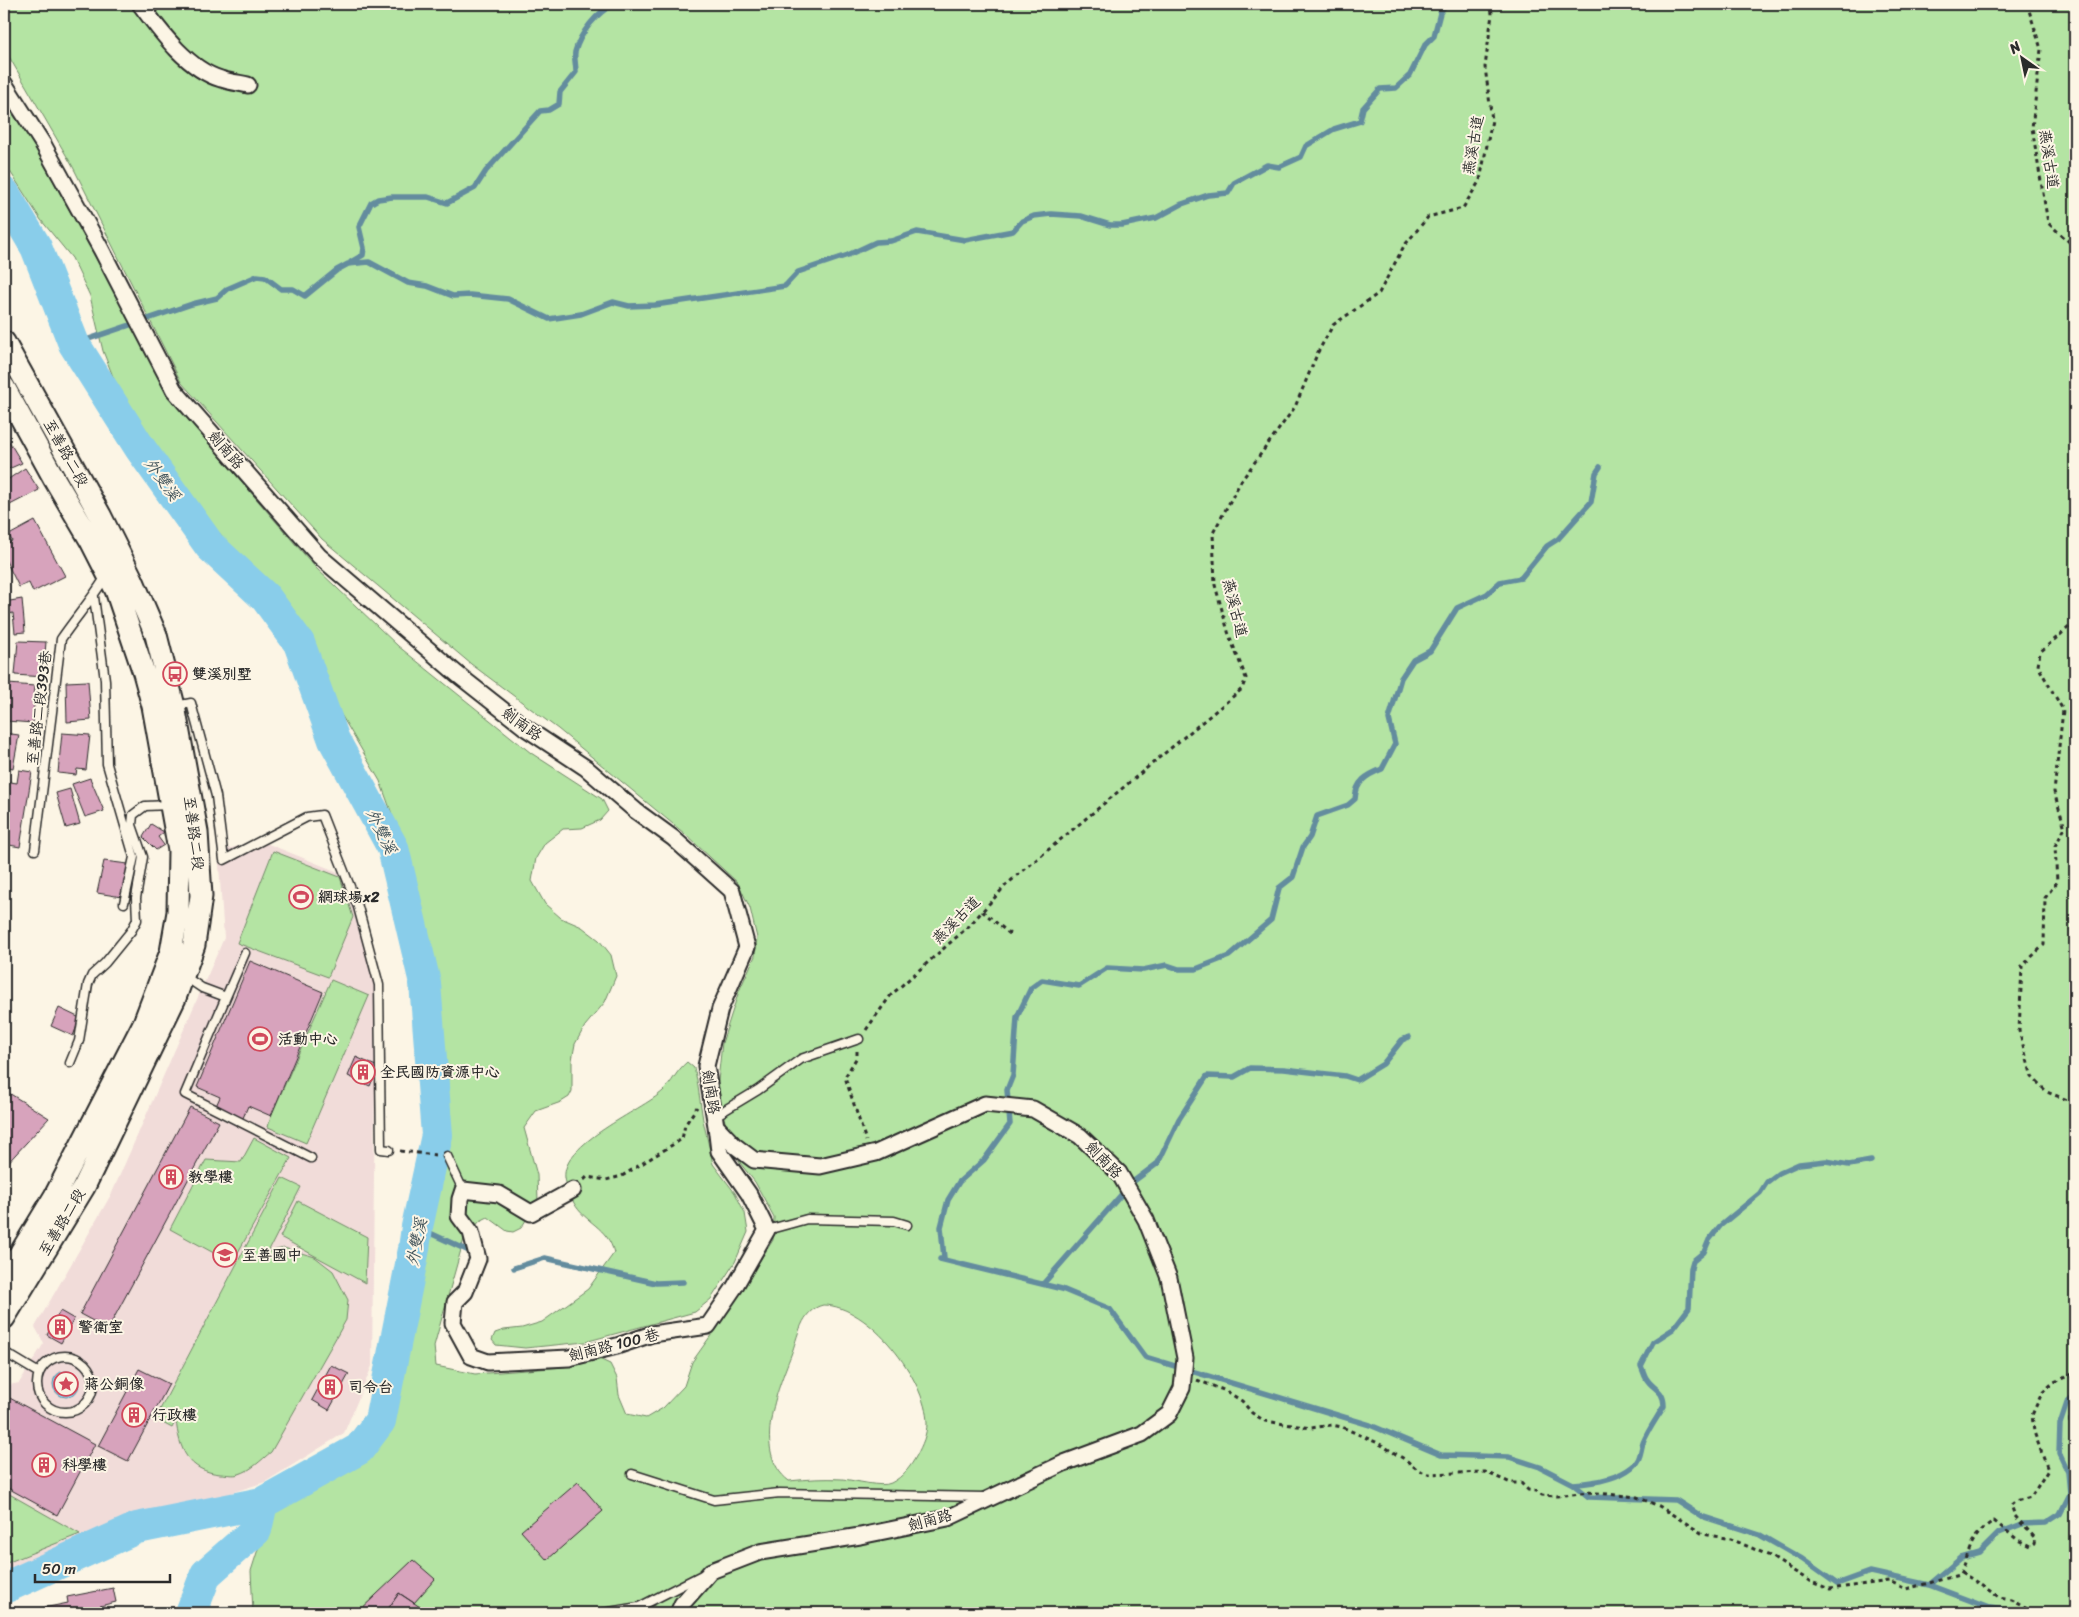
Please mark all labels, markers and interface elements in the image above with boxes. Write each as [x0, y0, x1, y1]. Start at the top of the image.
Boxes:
north arrow [1996, 32, 2046, 82]
text: N [2003, 34, 2026, 61]
street label: 燕溪古道 [1455, 113, 1491, 177]
street label: 燕溪古道 [2032, 127, 2066, 191]
street label: 至善路二段 [36, 414, 96, 492]
street label: 劍南路 [201, 424, 251, 476]
water label: 外雙溪 [137, 451, 189, 508]
street label: 燕溪古道 [1215, 576, 1255, 640]
street label: 至善路二段393巷 [19, 649, 59, 767]
bus stop icon: 雙溪別墅 [162, 661, 188, 687]
place label: 雙溪別墅 [192, 661, 252, 687]
street label: 劍南路 [496, 700, 548, 748]
street label: 至善路二段 [177, 794, 211, 872]
water label: 外雙溪 [358, 803, 406, 860]
sports icon: 網球場x2 [288, 884, 314, 910]
place label: 網球場x2 [318, 884, 380, 910]
street label: 燕溪古道 [926, 890, 986, 950]
sports icon: 活動中心 [247, 1026, 273, 1052]
place label: 活動中心 [278, 1026, 338, 1052]
building icon: 全民國防資源中心 [350, 1059, 376, 1085]
place label: 全民國防資源中心 [380, 1059, 500, 1085]
street label: 劍南路 [695, 1068, 727, 1116]
street label: 劍南路 [1079, 1135, 1129, 1185]
building icon: 教學樓 [158, 1164, 184, 1190]
place label: 教學樓 [188, 1164, 233, 1190]
street label: 至善路二段 [32, 1183, 92, 1261]
water label: 外雙溪 [398, 1215, 435, 1268]
school or university icon: 至善國中 [212, 1242, 238, 1268]
place label: 至善國中 [242, 1242, 302, 1268]
building icon: 警衛室 [47, 1314, 73, 1340]
place label: 警衛室 [78, 1314, 123, 1340]
street label: 劍南路 100 巷 [566, 1321, 662, 1369]
place icon: 蔣公銅像 [53, 1371, 79, 1397]
place label: 蔣公銅像 [84, 1371, 144, 1397]
building icon: 司令台 [317, 1374, 343, 1400]
place label: 司令台 [348, 1374, 393, 1400]
building icon: 行政樓 [121, 1402, 147, 1428]
place label: 行政樓 [152, 1402, 197, 1428]
building icon: 科學樓 [31, 1452, 57, 1478]
place label: 科學樓 [62, 1452, 107, 1478]
street label: 劍南路 [905, 1502, 955, 1538]
scale bar [35, 1552, 170, 1584]
text: 50 m [42, 1556, 77, 1582]

